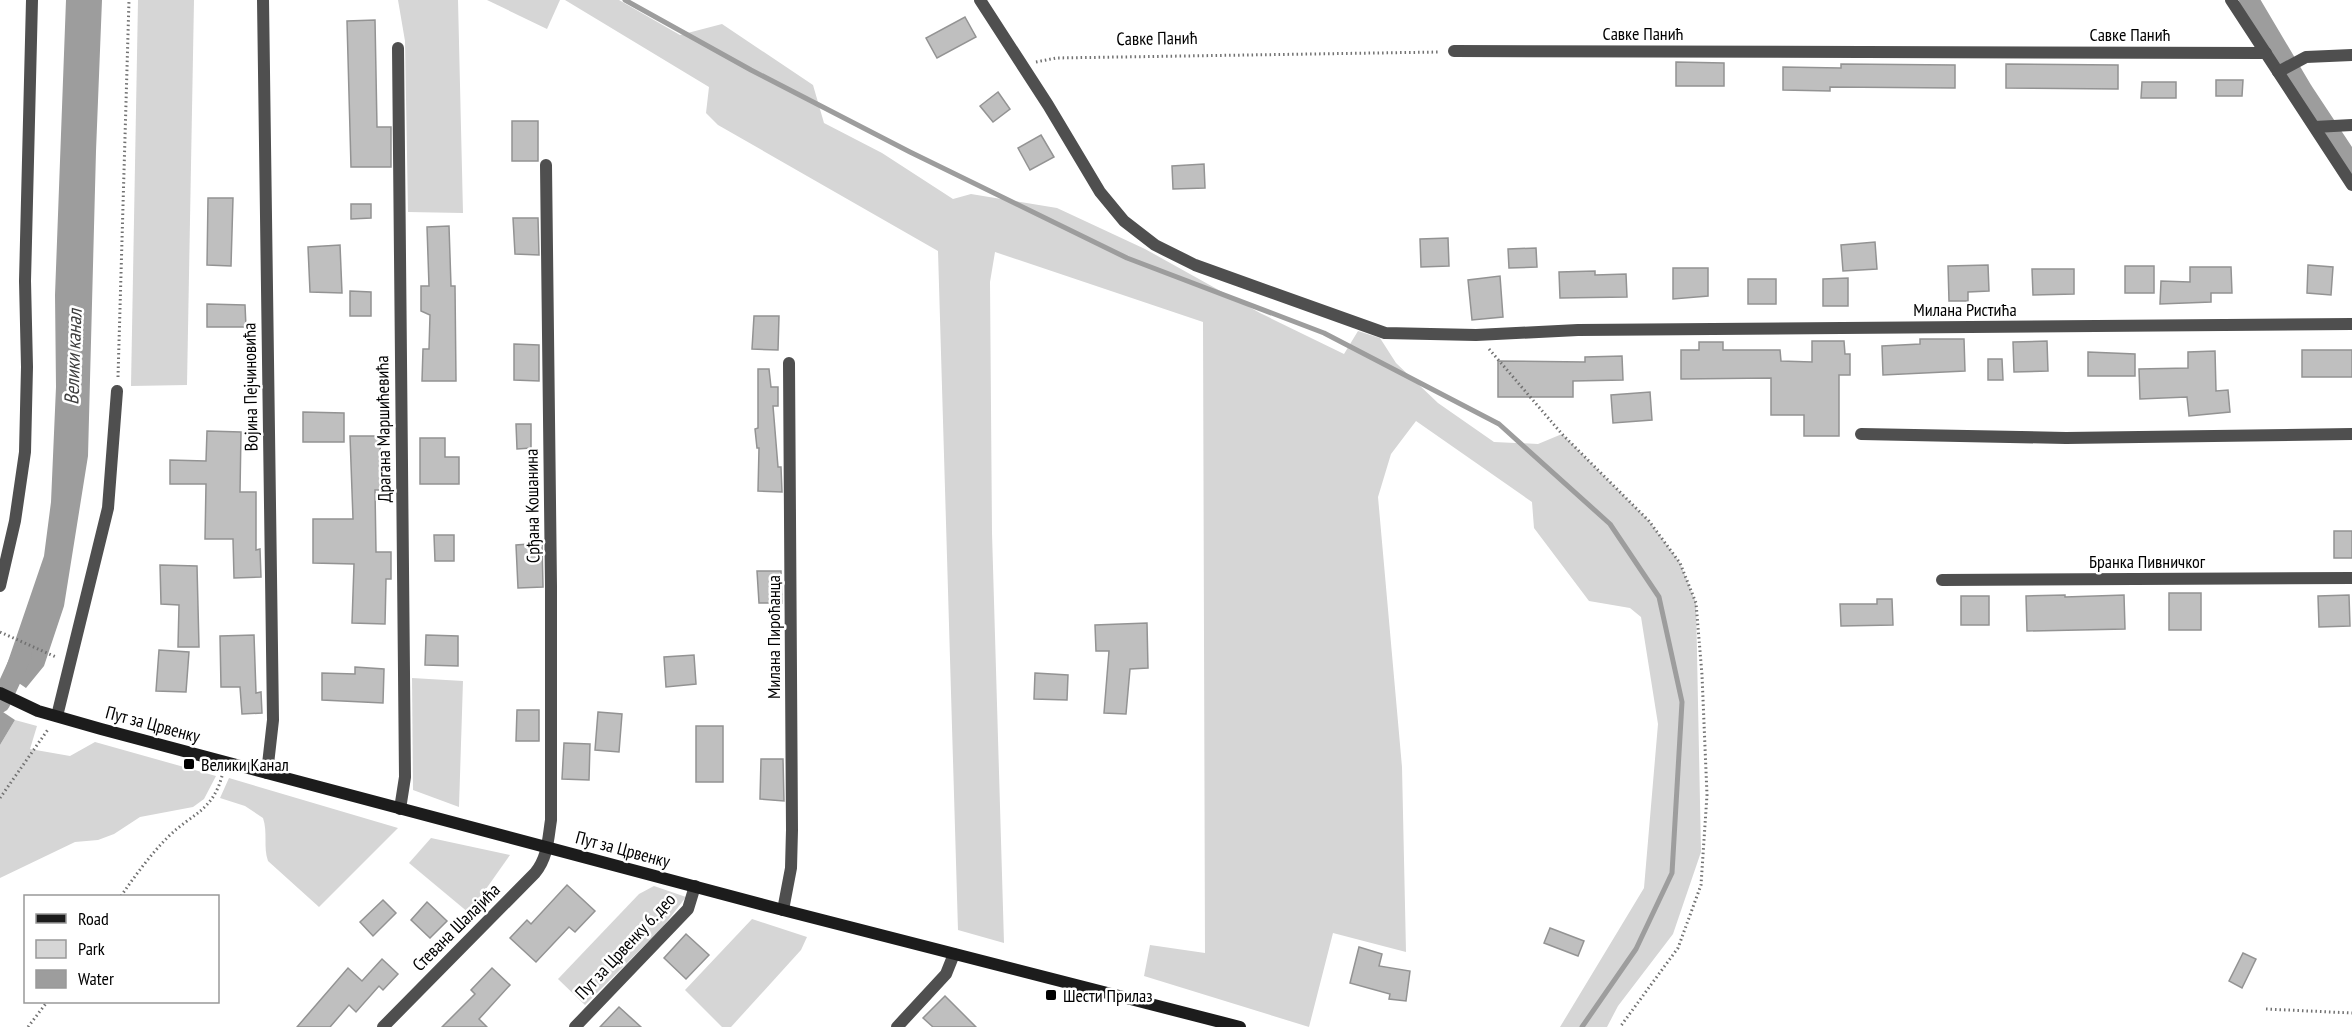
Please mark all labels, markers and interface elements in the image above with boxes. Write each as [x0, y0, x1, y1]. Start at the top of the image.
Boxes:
street label: Савке Панић [1602, 22, 1684, 45]
street label: Савке Панић [2089, 23, 2171, 46]
street label: Савке Панић [1116, 26, 1198, 50]
street label: Милана Ристића [1913, 298, 2017, 321]
water label: Велики канал [58, 307, 88, 405]
street label: Војина Пејчиновића [237, 323, 263, 451]
street label: Драгана Маршићевића [370, 355, 396, 503]
street label: Срђана Кошанина [520, 449, 544, 563]
street label: Бранка Пивничког [2089, 550, 2206, 573]
street label: Милана Пироћанца [762, 575, 785, 699]
street label: Пут за Црвенку [103, 700, 203, 748]
place label: Велики Канал [201, 753, 289, 776]
marker: Велики Канал [182, 757, 196, 771]
street label: Пут за Црвенку [573, 825, 673, 873]
street label: Стевана Шалајића [407, 878, 505, 976]
street label: Пут за Црвенку 6. део [570, 888, 680, 1004]
legend [24, 895, 219, 1003]
text: Road [78, 907, 109, 930]
text: Park [78, 937, 105, 960]
text: Water [78, 967, 114, 990]
place label: Шести Прилаз [1063, 984, 1153, 1007]
marker: Шести Прилаз [1044, 988, 1058, 1002]

